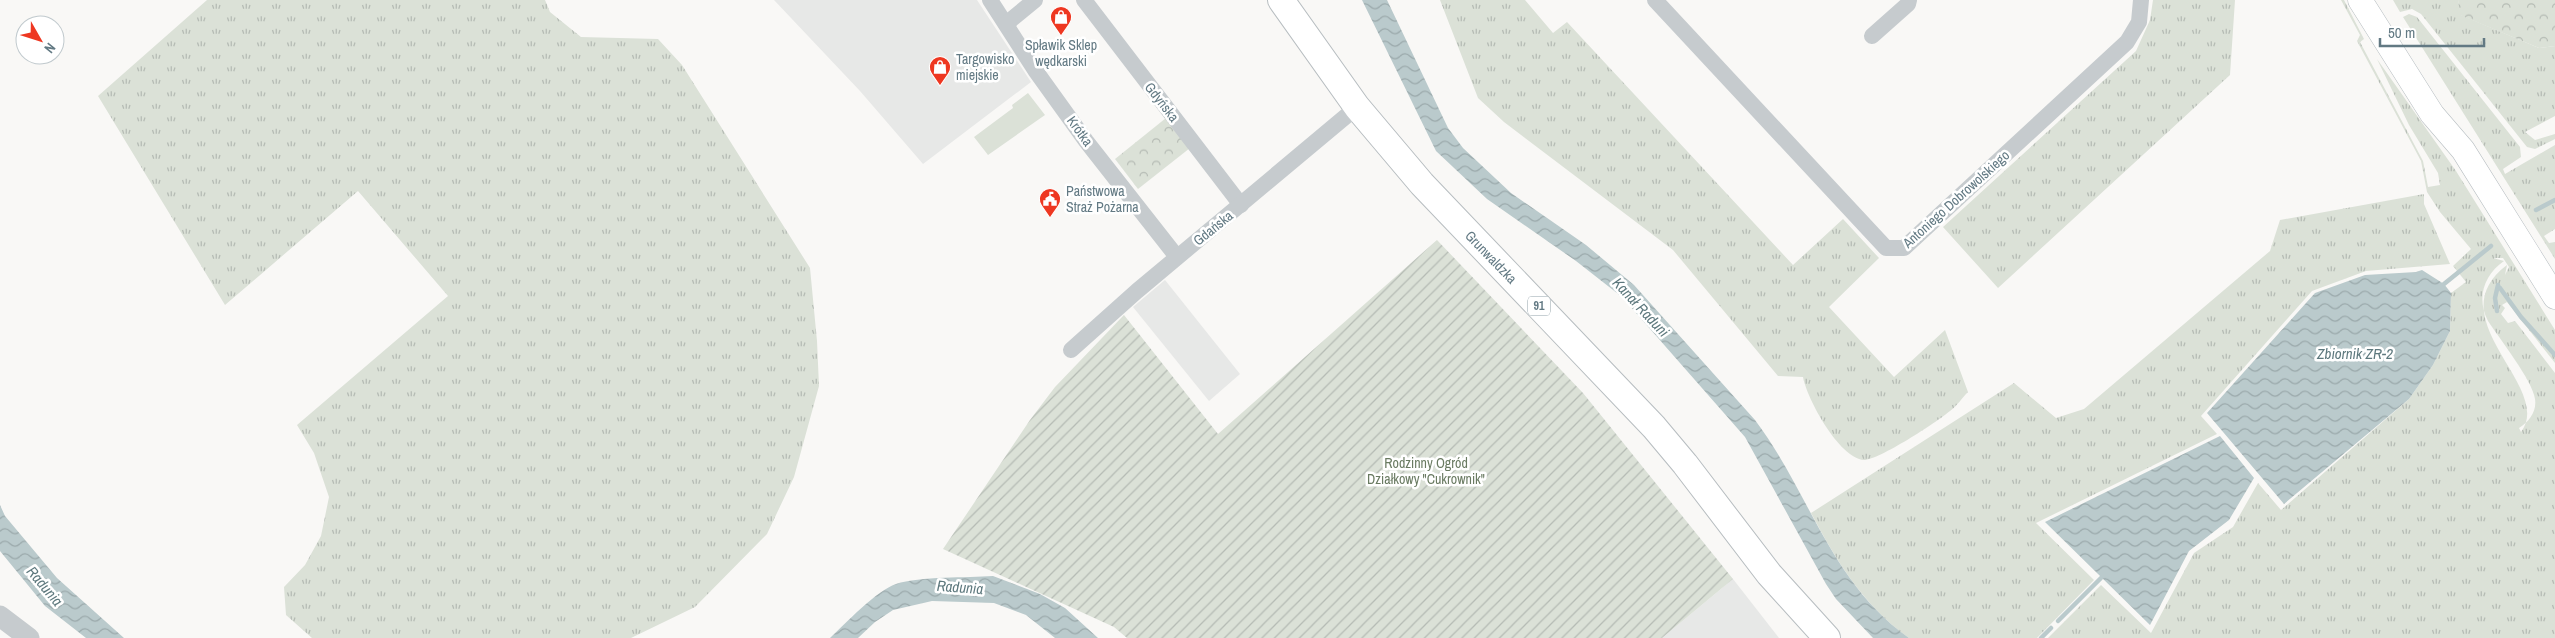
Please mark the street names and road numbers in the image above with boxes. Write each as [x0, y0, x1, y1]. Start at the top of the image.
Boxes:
street label: Gdyńska [1141, 79, 1183, 126]
street label: Krótka [1063, 112, 1097, 150]
street label: Antoniego Dobrowolskiego [1898, 146, 2013, 252]
street label: Gdańska [1189, 206, 1237, 249]
street label: Grunwaldzka [1461, 227, 1521, 288]
road number: 91 [1528, 296, 1550, 316]

